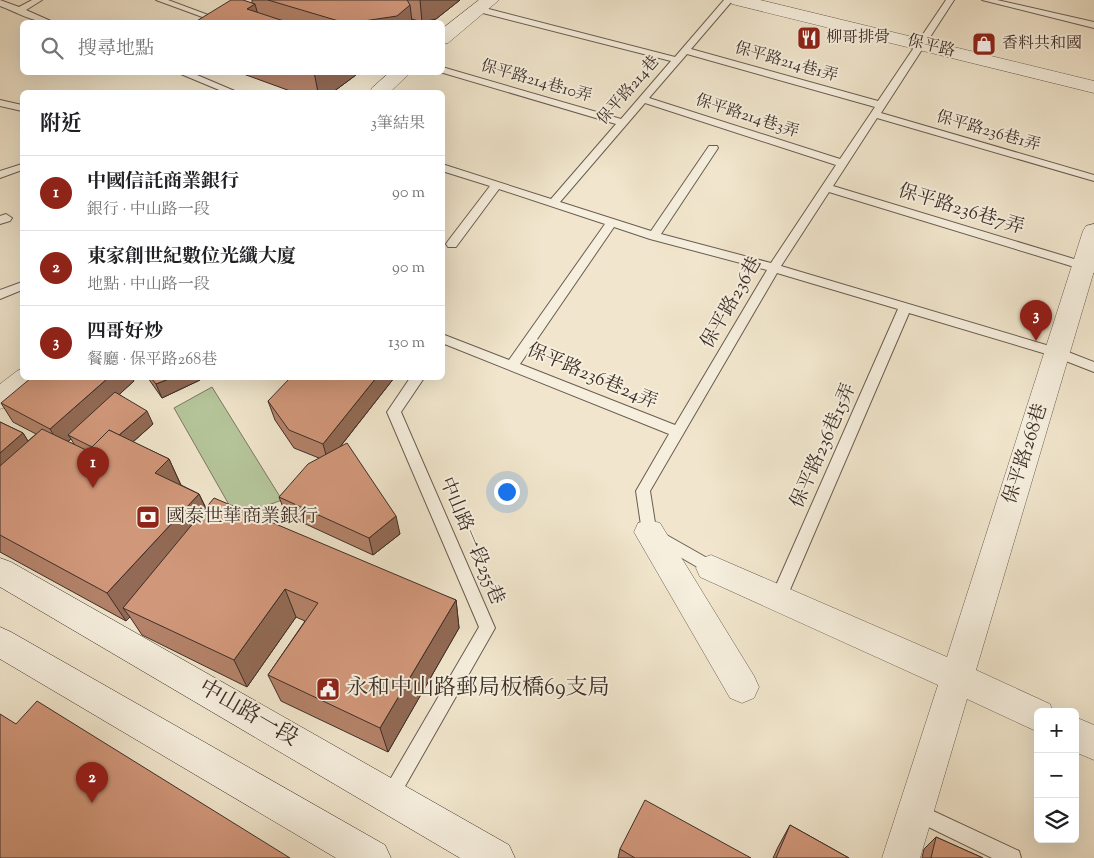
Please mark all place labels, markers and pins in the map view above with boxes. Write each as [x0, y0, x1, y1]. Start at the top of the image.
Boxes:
restaurant icon: 柳哥排骨 [796, 25, 822, 51]
place label: 柳哥排骨 [826, 27, 890, 50]
shop icon: 香料共和國 [971, 31, 997, 57]
place label: 香料共和國 [1002, 33, 1082, 56]
pin: 3 [1020, 300, 1052, 341]
pin: 1 [77, 447, 109, 488]
bank icon: 國泰世華商業銀行 [135, 504, 161, 530]
place label: 國泰世華商業銀行 [166, 504, 318, 531]
place label: 永和中山路郵局板橋69支局 [346, 673, 610, 705]
public building icon: 永和中山路郵局板橋69支局 [315, 676, 341, 702]
pin: 2 [76, 762, 108, 803]

